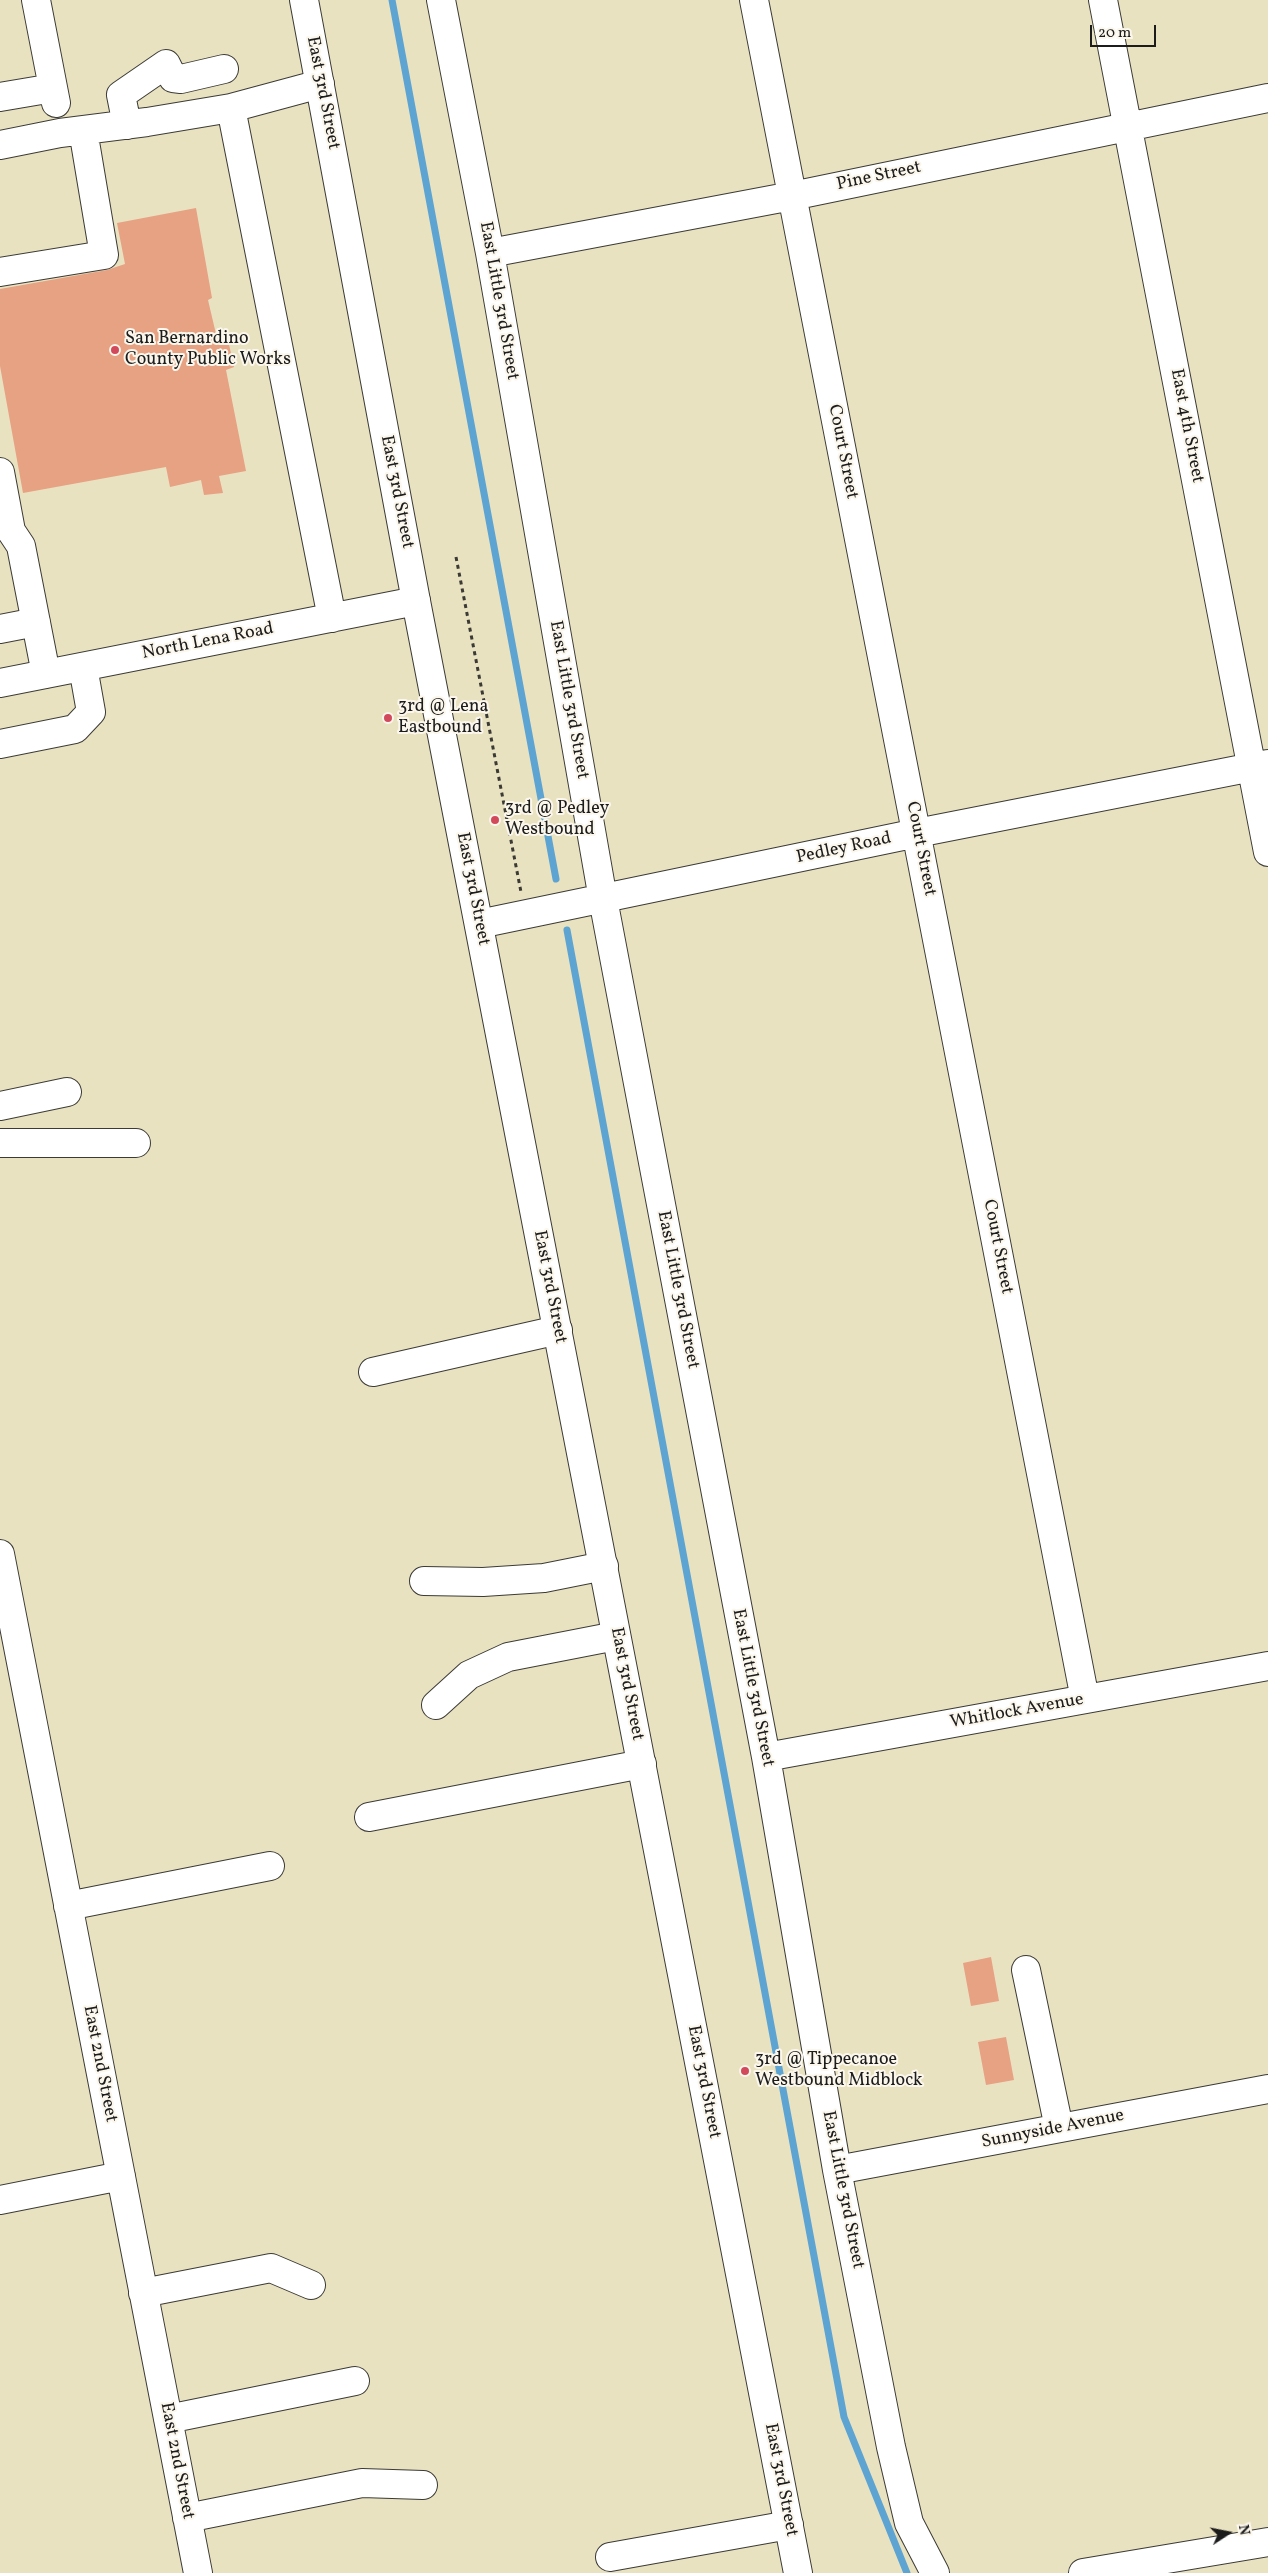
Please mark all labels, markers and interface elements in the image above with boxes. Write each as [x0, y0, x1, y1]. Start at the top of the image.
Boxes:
scale bar [1093, 15, 1159, 47]
text: 20 m [1098, 23, 1131, 44]
street label: East 3rd Street [300, 34, 344, 152]
street label: Pine Street [835, 158, 923, 196]
street label: East Little 3rd Street [473, 220, 523, 382]
place label: San Bernardino County Public Works [125, 329, 291, 372]
marker: San Bernardino County Public Works [109, 344, 121, 356]
street label: East 4th Street [1164, 367, 1208, 485]
street label: Court Street [822, 403, 862, 501]
street label: East 3rd Street [374, 433, 418, 551]
street label: North Lena Road [140, 619, 276, 665]
street label: East Little 3rd Street [543, 619, 593, 781]
place label: 3rd @ Lena Eastbound [398, 697, 488, 740]
marker: 3rd @ Lena Eastbound [382, 712, 394, 724]
place label: 3rd @ Pedley Westbound [505, 799, 609, 842]
street label: Court Street [900, 800, 940, 898]
marker: 3rd @ Pedley Westbound [489, 814, 501, 826]
street label: Pedley Road [795, 828, 893, 870]
street label: East 3rd Street [450, 830, 494, 948]
street label: Court Street [977, 1198, 1017, 1296]
street label: East Little 3rd Street [651, 1209, 703, 1371]
street label: East 3rd Street [527, 1228, 571, 1346]
street label: East Little 3rd Street [726, 1607, 778, 1769]
street label: East 3rd Street [604, 1625, 648, 1743]
street label: Whitlock Avenue [949, 1690, 1085, 1734]
street label: East 2nd Street [77, 2004, 121, 2124]
street label: East 3rd Street [681, 2023, 725, 2141]
place label: 3rd @ Tippecanoe Westbound Midblock [755, 2050, 923, 2092]
marker: 3rd @ Tippecanoe Westbound Midblock [739, 2065, 751, 2077]
street label: Sunnyside Avenue [980, 2106, 1126, 2154]
street label: East Little 3rd Street [816, 2109, 868, 2271]
street label: East 2nd Street [154, 2401, 198, 2521]
street label: East 3rd Street [758, 2421, 802, 2539]
north arrow [1203, 2508, 1253, 2558]
text: N [1233, 2523, 1254, 2537]

